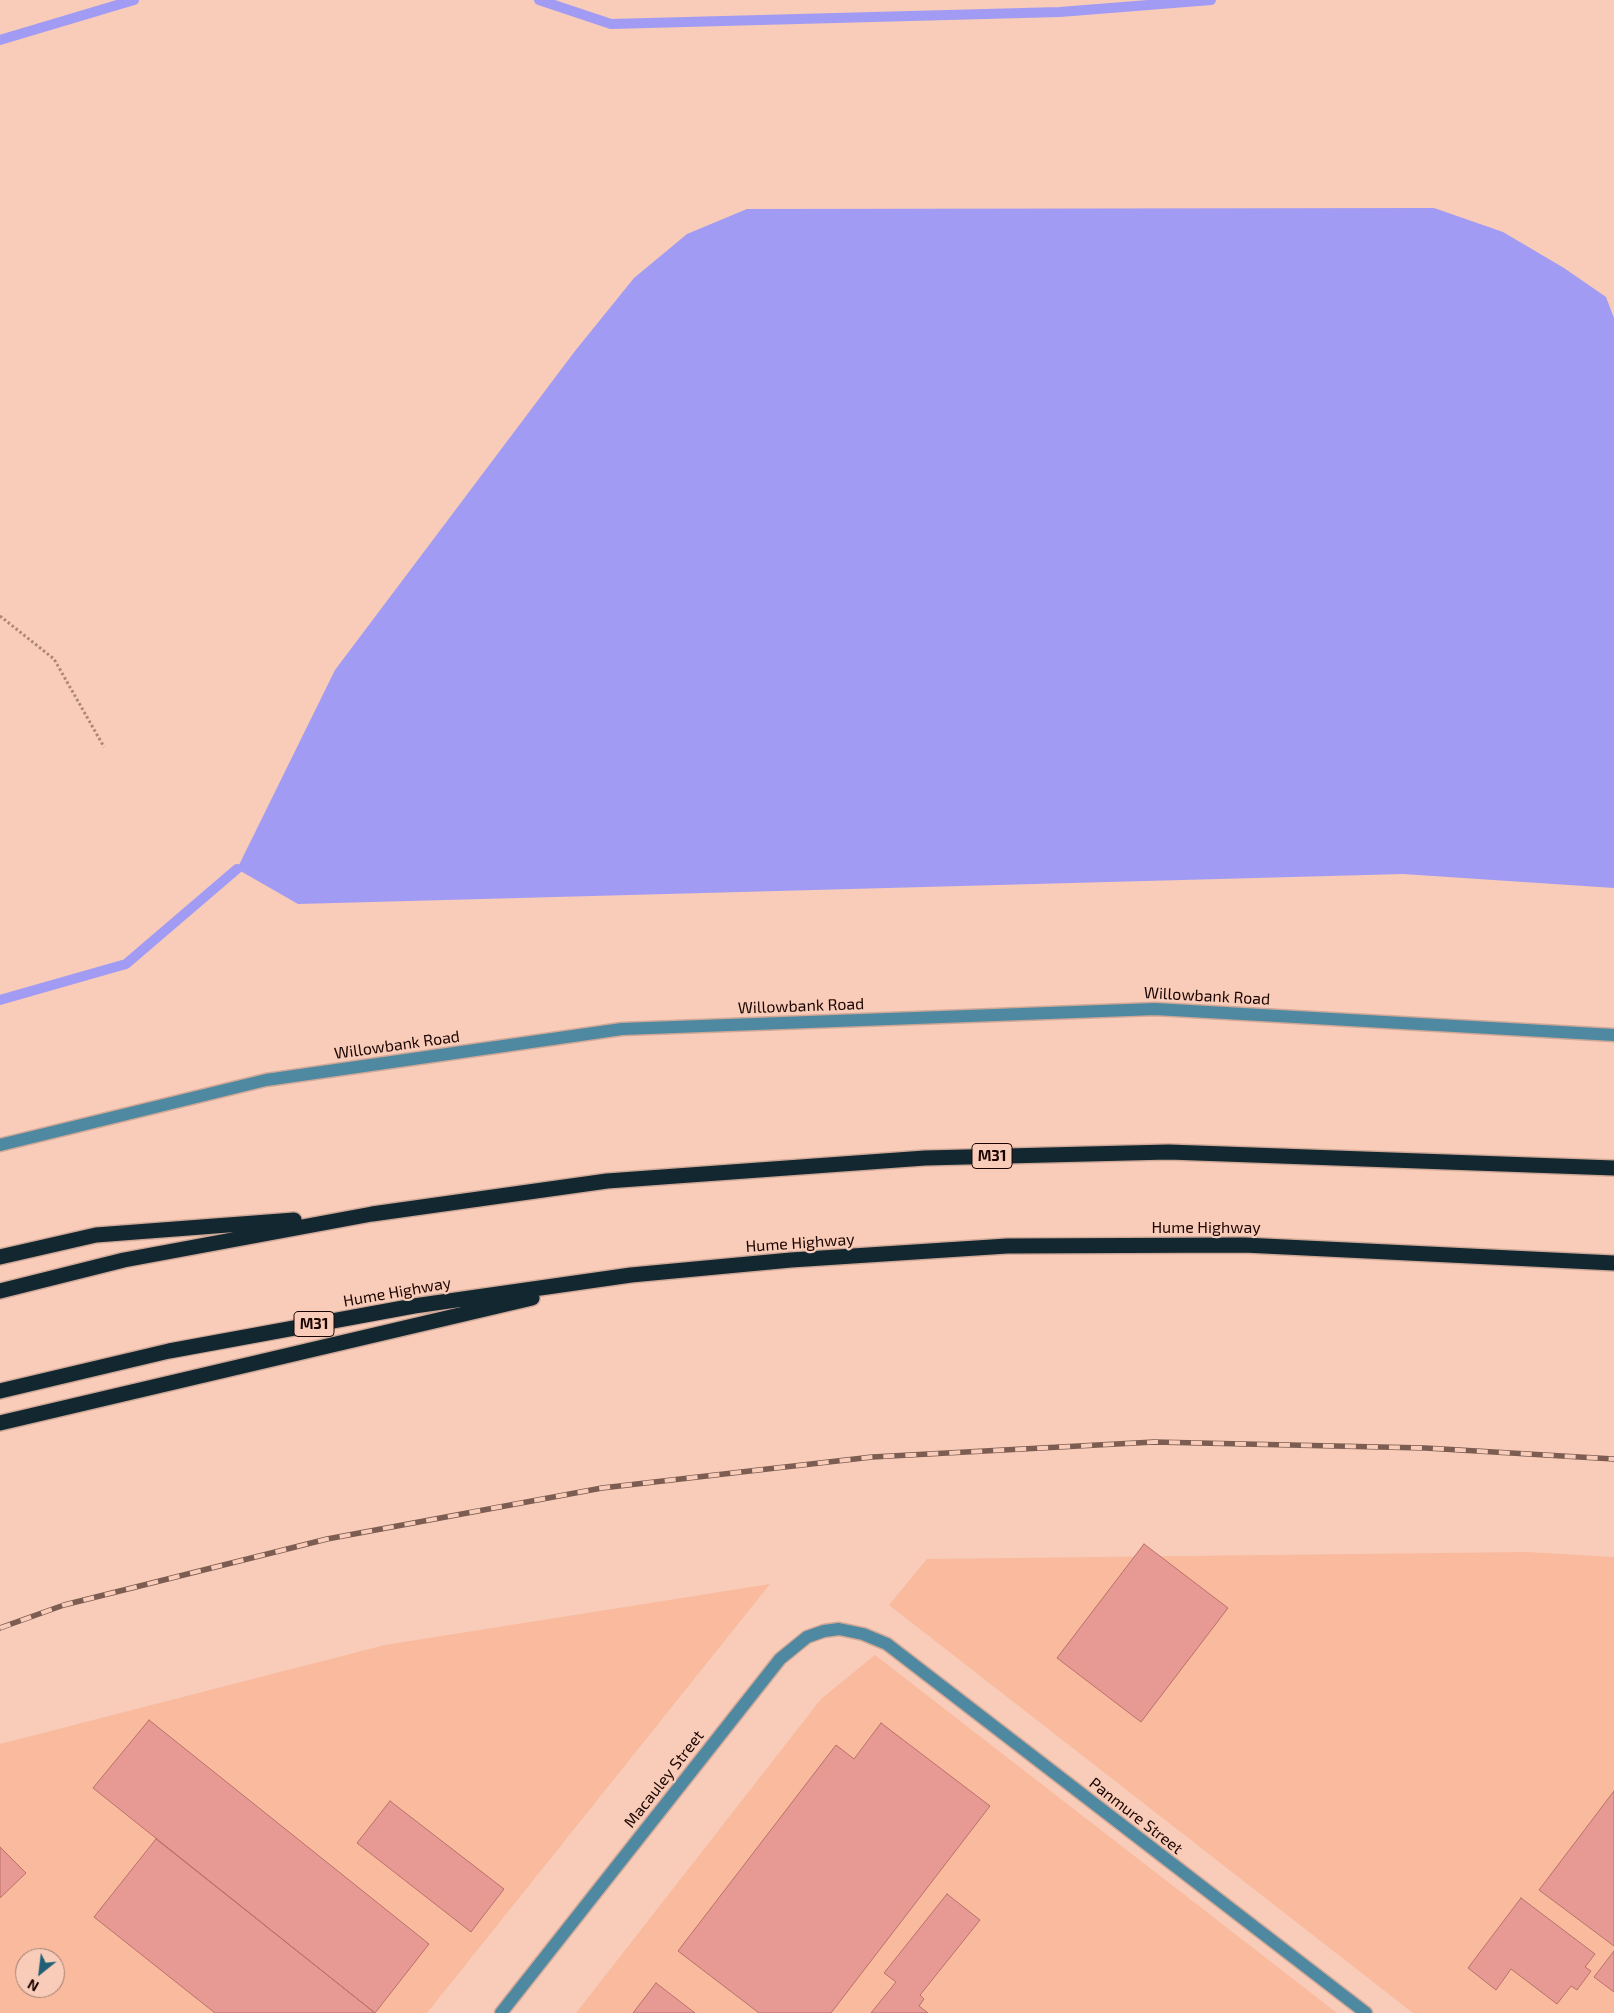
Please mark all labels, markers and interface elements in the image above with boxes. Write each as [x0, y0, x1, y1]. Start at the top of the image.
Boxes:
street label: Willowbank Road [1143, 983, 1271, 1009]
street label: Willowbank Road [737, 994, 865, 1018]
street label: Willowbank Road [333, 1027, 461, 1063]
road number: M31 [972, 1144, 1012, 1168]
street label: Hume Highway [1151, 1218, 1261, 1238]
street label: Hume Highway [745, 1230, 855, 1256]
street label: Hume Highway [342, 1273, 452, 1311]
road number: M31 [294, 1312, 334, 1336]
street label: Macauley Street [620, 1726, 708, 1832]
street label: Panmure Street [1085, 1774, 1187, 1858]
north arrow [15, 1948, 65, 1998]
text: N [24, 1976, 42, 1996]

